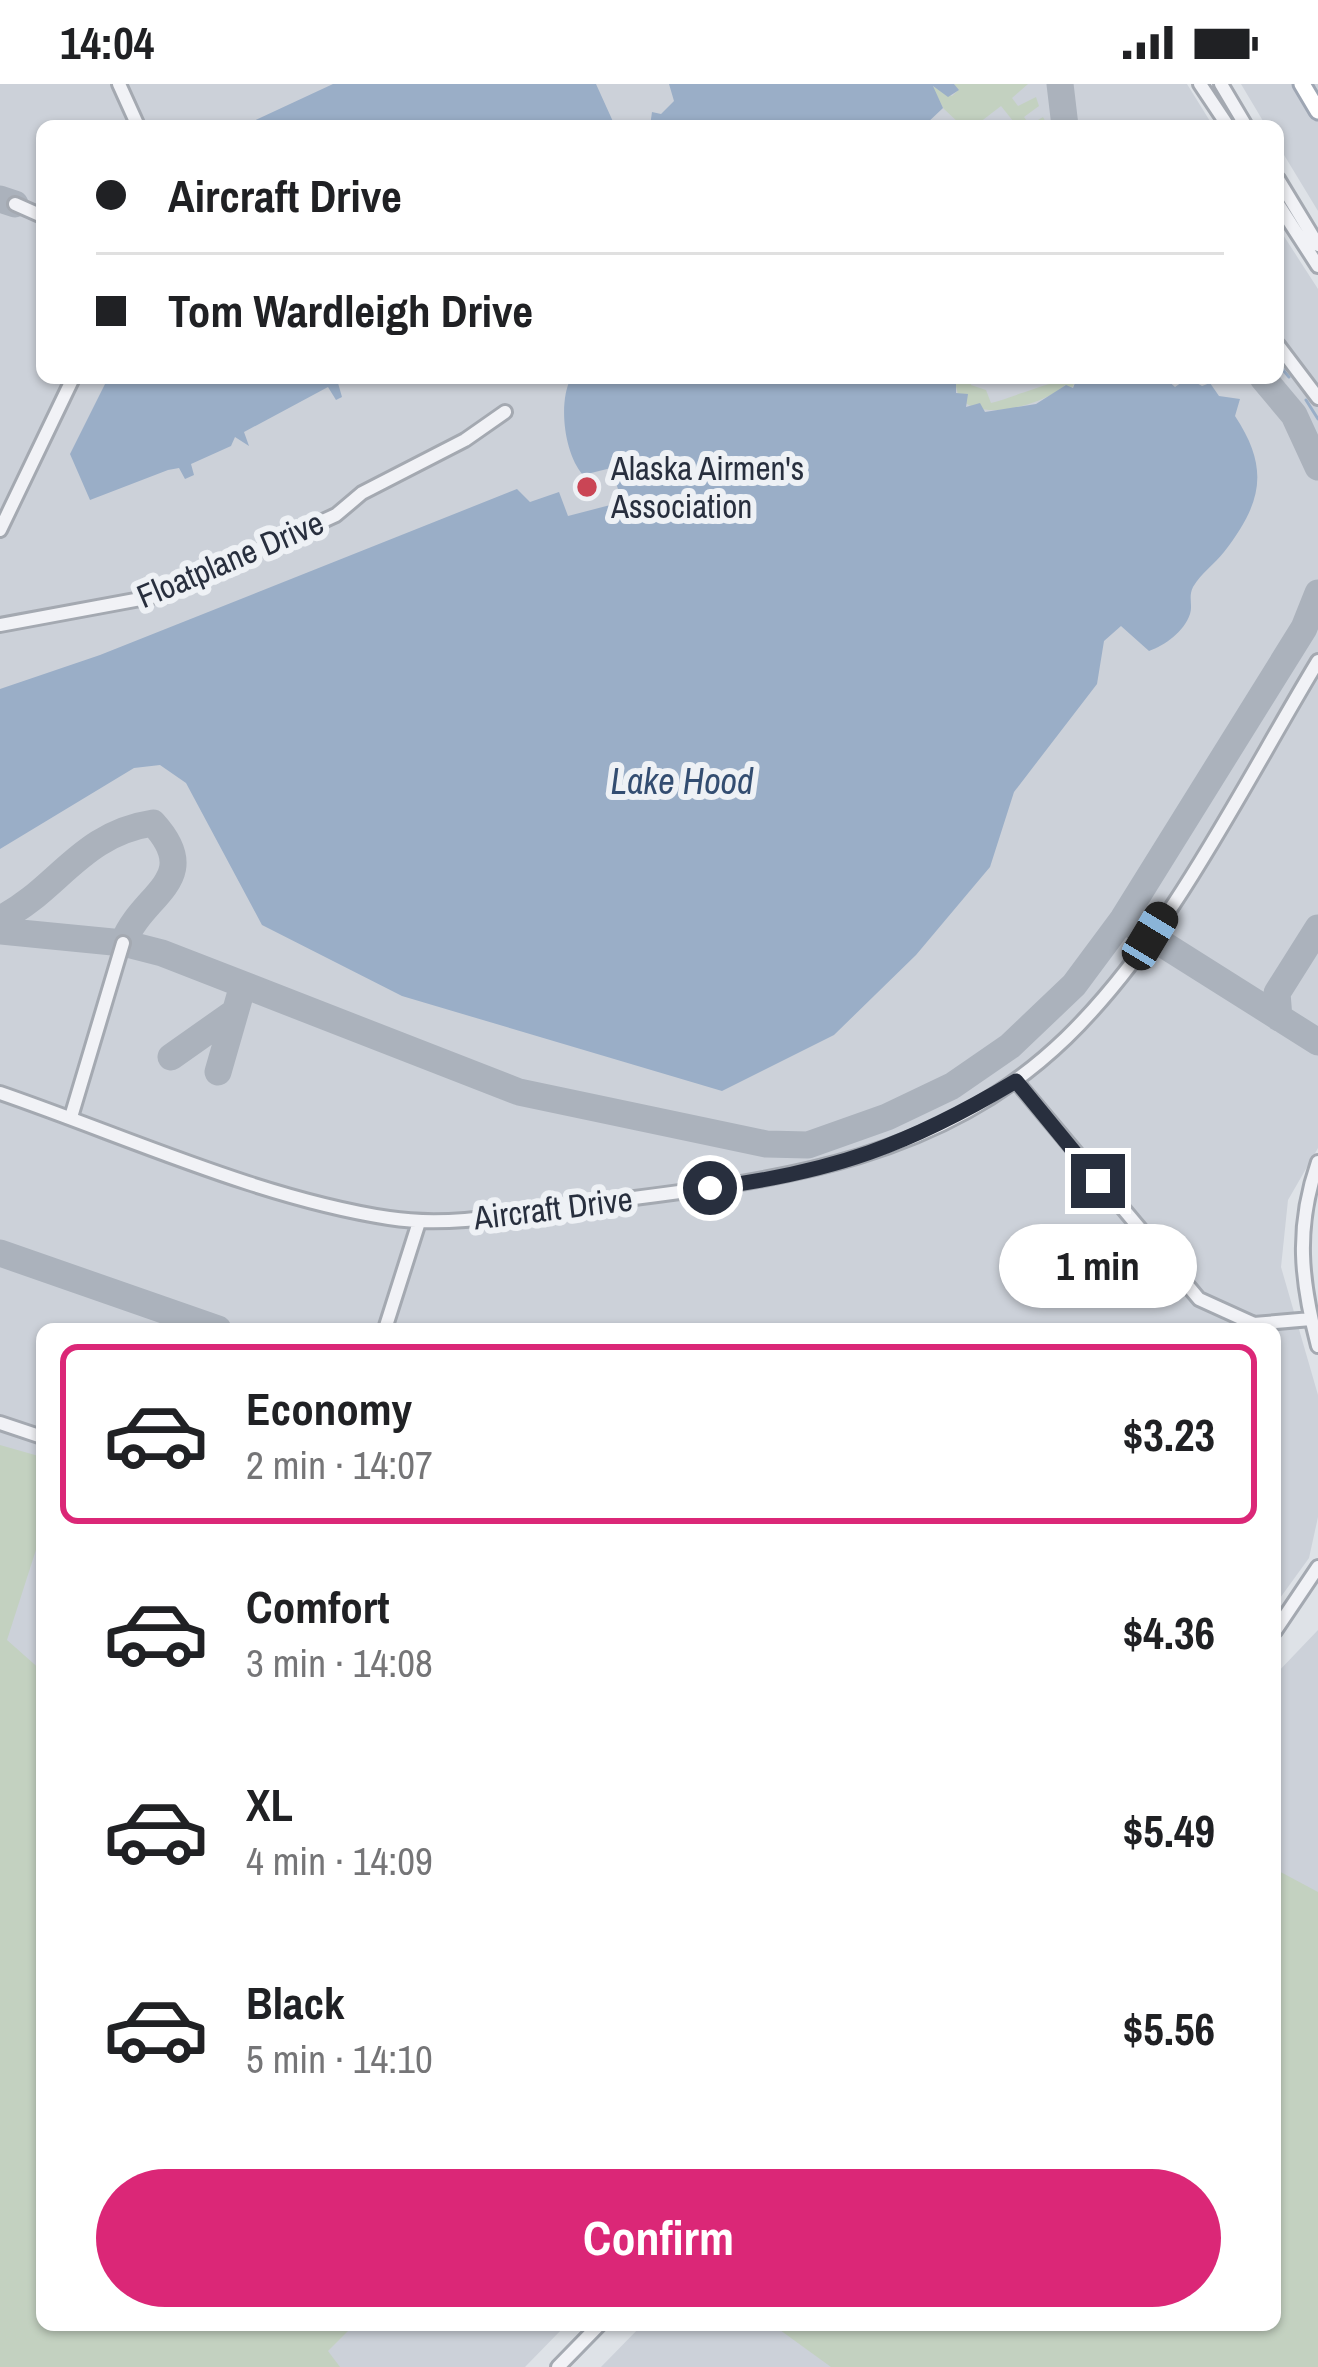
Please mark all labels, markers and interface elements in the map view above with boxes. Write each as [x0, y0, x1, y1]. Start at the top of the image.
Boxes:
text: 14:04 [60, 12, 154, 73]
text: Aircraft Drive [168, 165, 402, 226]
text: Tom Wardleigh Drive [168, 280, 533, 341]
place label: Alaska Airmen's Association [610, 446, 804, 528]
marker: Alaska Airmen's Association [574, 474, 600, 500]
street label: Floatplane Drive [130, 500, 330, 618]
water label: Lake Hood [611, 757, 754, 805]
car [1116, 896, 1184, 976]
route end [1071, 1154, 1125, 1208]
route start [683, 1161, 737, 1215]
street label: Aircraft Drive [470, 1176, 635, 1240]
callout: 1 min [999, 1223, 1197, 1307]
text: 1 min [1056, 1240, 1140, 1292]
text: Economy [246, 1378, 412, 1439]
icon: car [102, 1380, 210, 1488]
text: $3.23 [1123, 1404, 1215, 1465]
text: 2 min · 14:07 [246, 1439, 433, 1491]
text: Comfort [246, 1576, 389, 1637]
icon: car [102, 1578, 210, 1686]
text: $4.36 [1123, 1602, 1215, 1663]
text: 3 min · 14:08 [246, 1637, 433, 1689]
text: XL [246, 1774, 293, 1835]
icon: car [102, 1776, 210, 1884]
text: $5.49 [1123, 1800, 1215, 1861]
text: 4 min · 14:09 [246, 1835, 433, 1887]
text: Black [246, 1972, 344, 2033]
icon: car [102, 1974, 210, 2082]
text: $5.56 [1123, 1998, 1215, 2059]
text: 5 min · 14:10 [246, 2033, 433, 2085]
button: Confirm [96, 2169, 1221, 2307]

